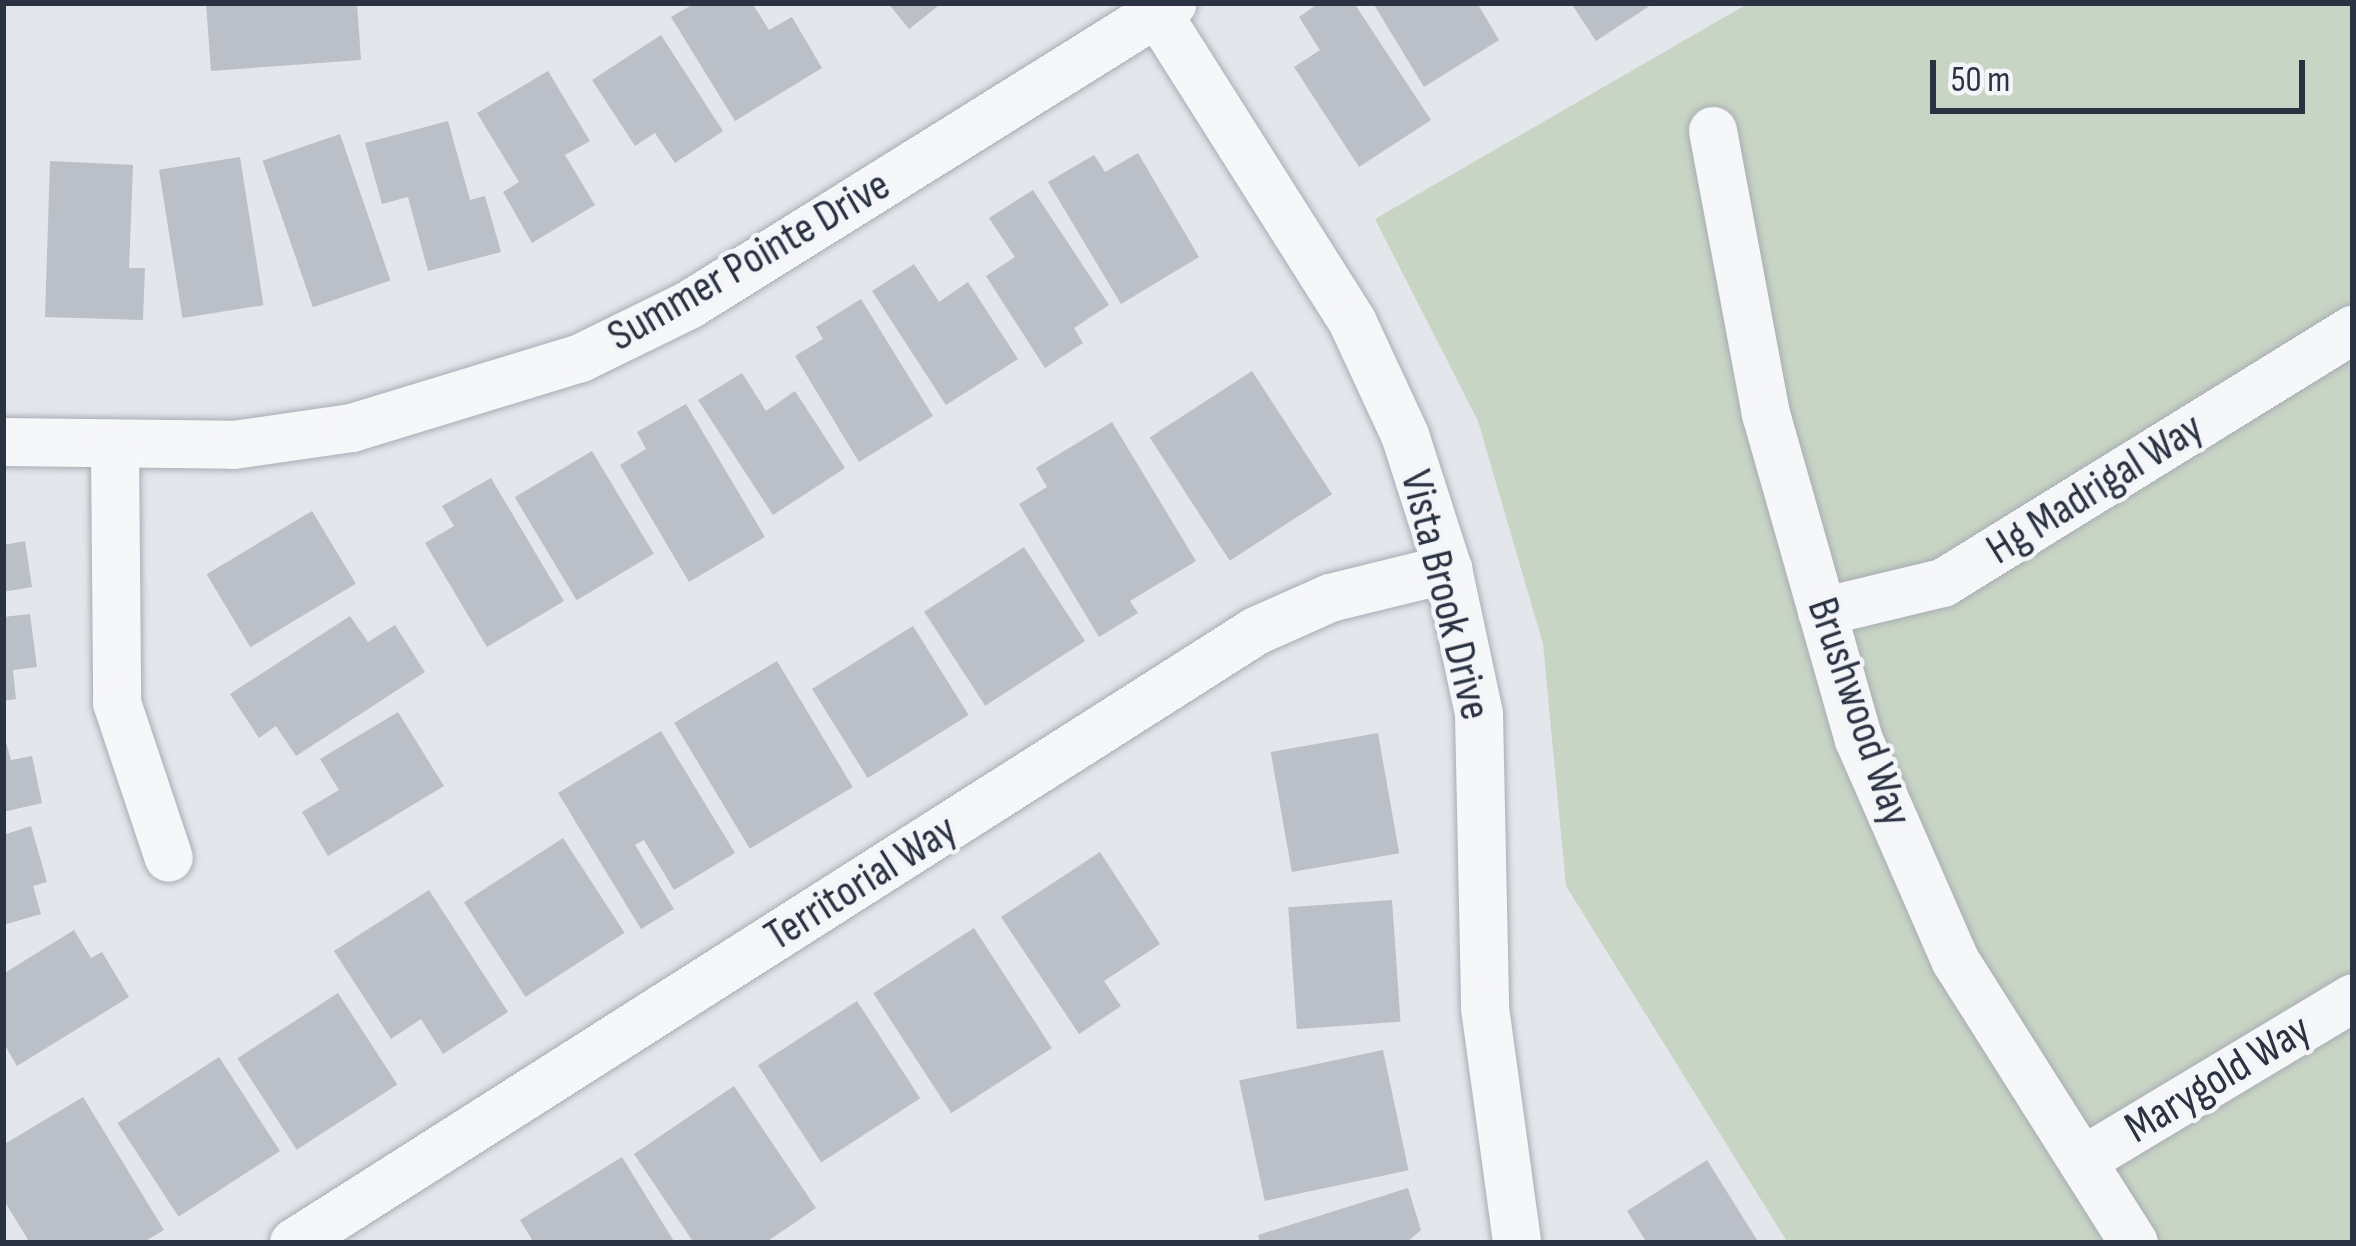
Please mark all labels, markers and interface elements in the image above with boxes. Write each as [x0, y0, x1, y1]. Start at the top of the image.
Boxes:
scale bar [1936, 36, 2311, 110]
text: 50 m [1951, 59, 2010, 102]
street label: Summer Pointe Drive [598, 158, 900, 364]
street label: Hg Madrigal Way [1977, 401, 2213, 577]
street label: Vista Brook Drive [1388, 465, 1502, 725]
street label: Brushwood Way [1795, 591, 1923, 833]
street label: Territorial Way [755, 803, 967, 963]
street label: Marygold Way [2115, 1003, 2321, 1155]

